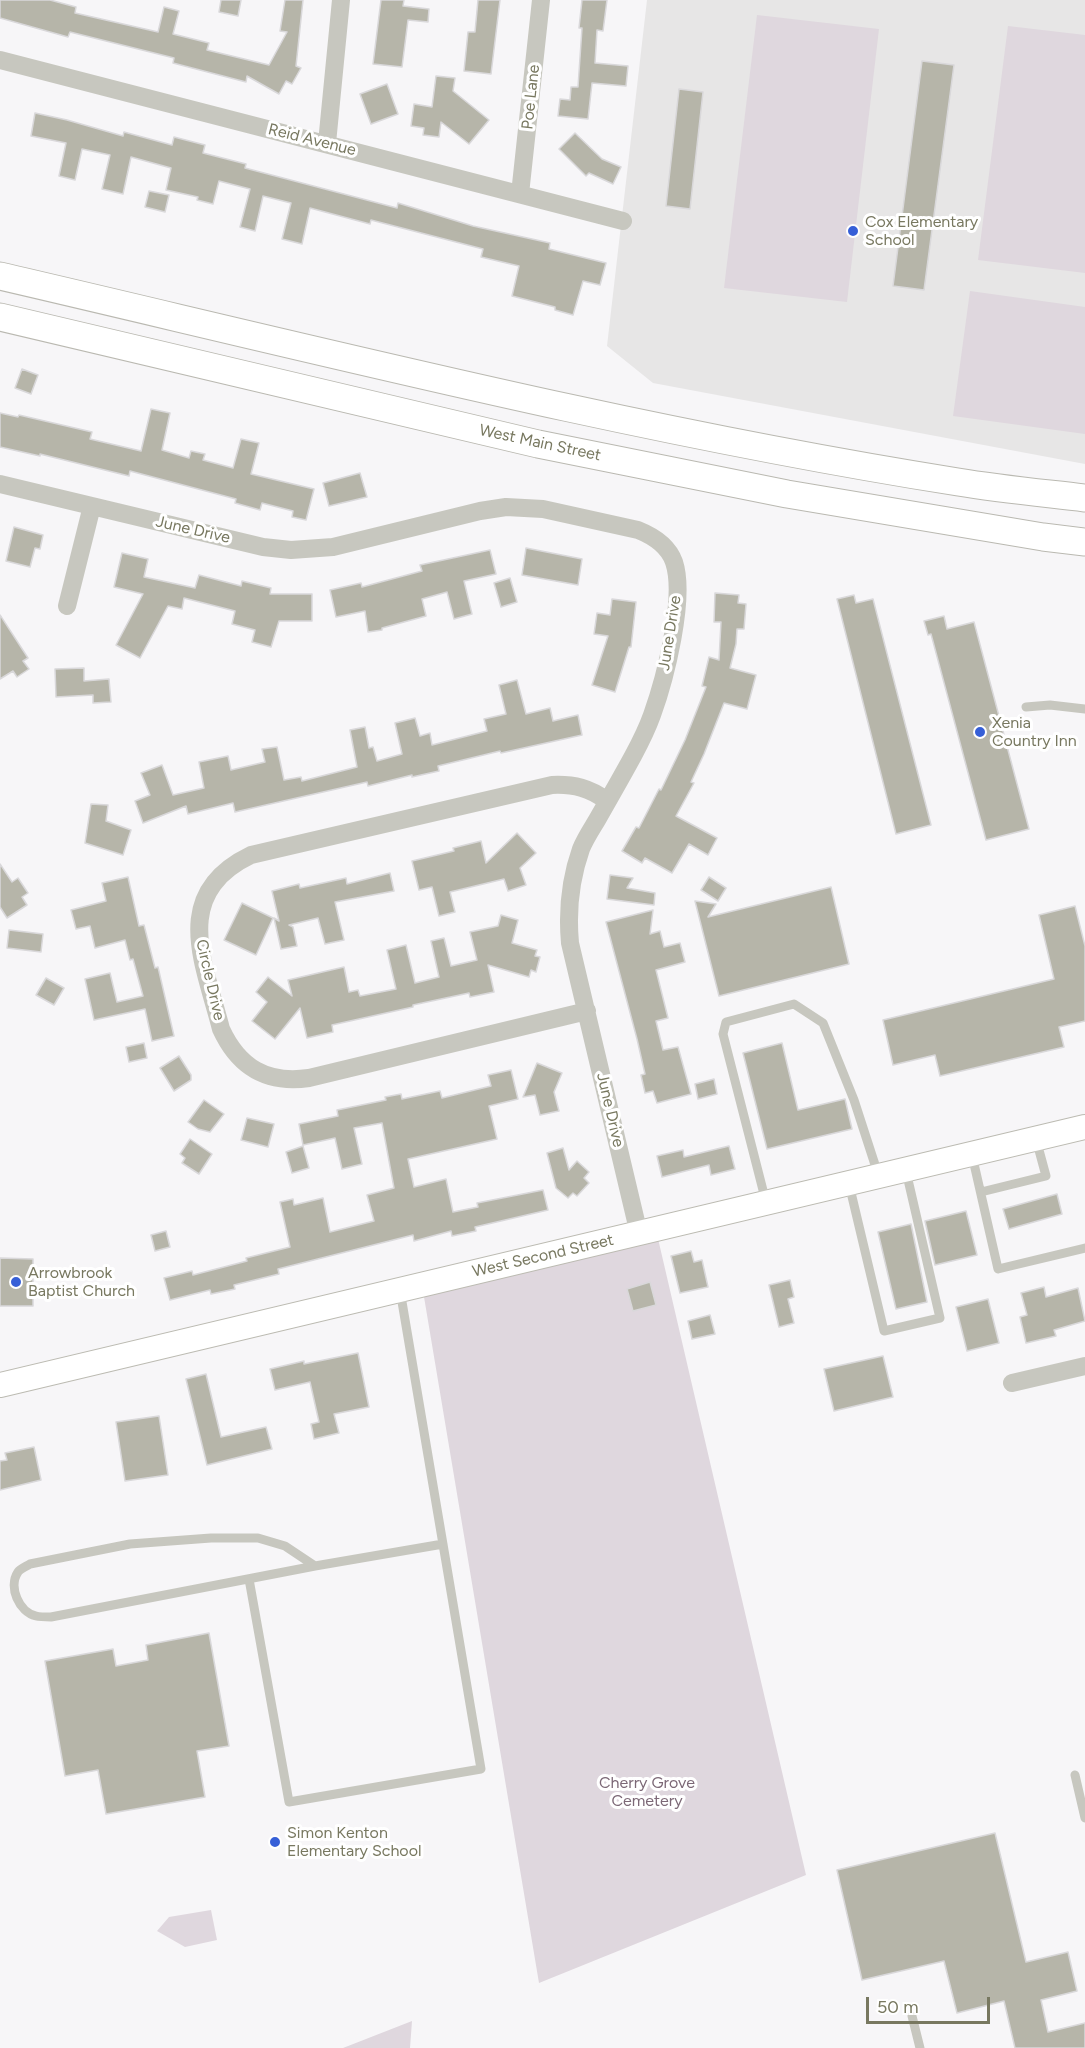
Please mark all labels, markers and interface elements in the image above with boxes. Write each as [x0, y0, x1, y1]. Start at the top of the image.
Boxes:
street label: Poe Lane [518, 64, 544, 130]
street label: Reid Avenue [266, 120, 358, 160]
place label: Cox Elementary School [865, 212, 978, 250]
marker: Cox Elementary School [846, 224, 860, 238]
street label: West Main Street [477, 421, 603, 465]
street label: June Drive [154, 512, 232, 548]
street label: June Drive [655, 594, 685, 672]
place label: Xenia Country Inn [992, 713, 1077, 751]
marker: Xenia Country Inn [973, 725, 987, 739]
street label: Circle Drive [191, 938, 229, 1022]
street label: June Drive [592, 1071, 628, 1149]
street label: West Second Street [470, 1230, 616, 1282]
place label: Arrowbrook Baptist Church [28, 1263, 135, 1301]
marker: Arrowbrook Baptist Church [9, 1275, 23, 1289]
park label: Cherry Grove Cemetery [599, 1773, 695, 1811]
place label: Simon Kenton Elementary School [287, 1823, 421, 1861]
marker: Simon Kenton Elementary School [268, 1835, 282, 1849]
scale bar [869, 1985, 994, 2023]
text: 50 m [877, 1996, 919, 2018]

